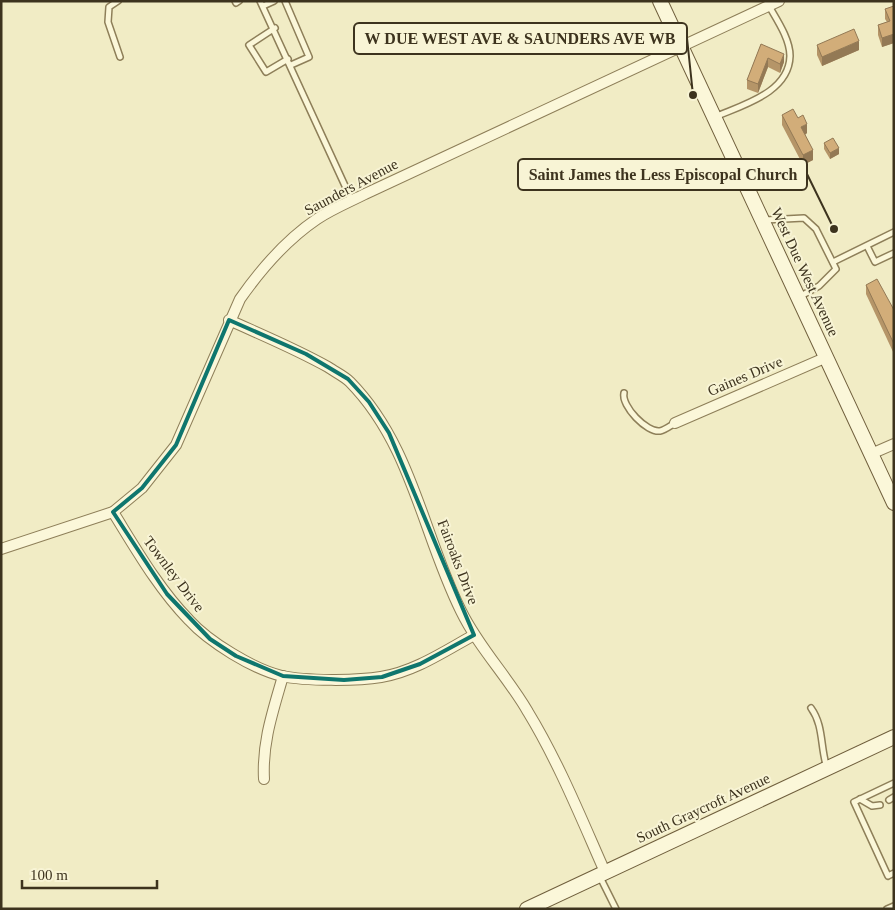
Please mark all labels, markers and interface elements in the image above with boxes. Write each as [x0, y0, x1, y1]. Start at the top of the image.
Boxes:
callout: W DUE WEST AVE & SAUNDERS AVE WB [354, 23, 687, 54]
text: W DUE WEST AVE & SAUNDERS AVE WB [365, 30, 676, 47]
street label: Saunders Avenue [302, 155, 401, 218]
callout: Saint James the Less Episcopal Church [518, 159, 807, 190]
text: Saint James the Less Episcopal Church [529, 166, 797, 184]
street label: West Due West Avenue [768, 205, 842, 339]
street label: Gaines Drive [705, 353, 785, 399]
street label: Fairoaks Drive [434, 517, 482, 607]
street label: Townley Drive [140, 533, 208, 615]
street label: South Graycroft Avenue [634, 770, 773, 846]
scale bar [22, 858, 158, 890]
text: 100 m [30, 867, 68, 883]

